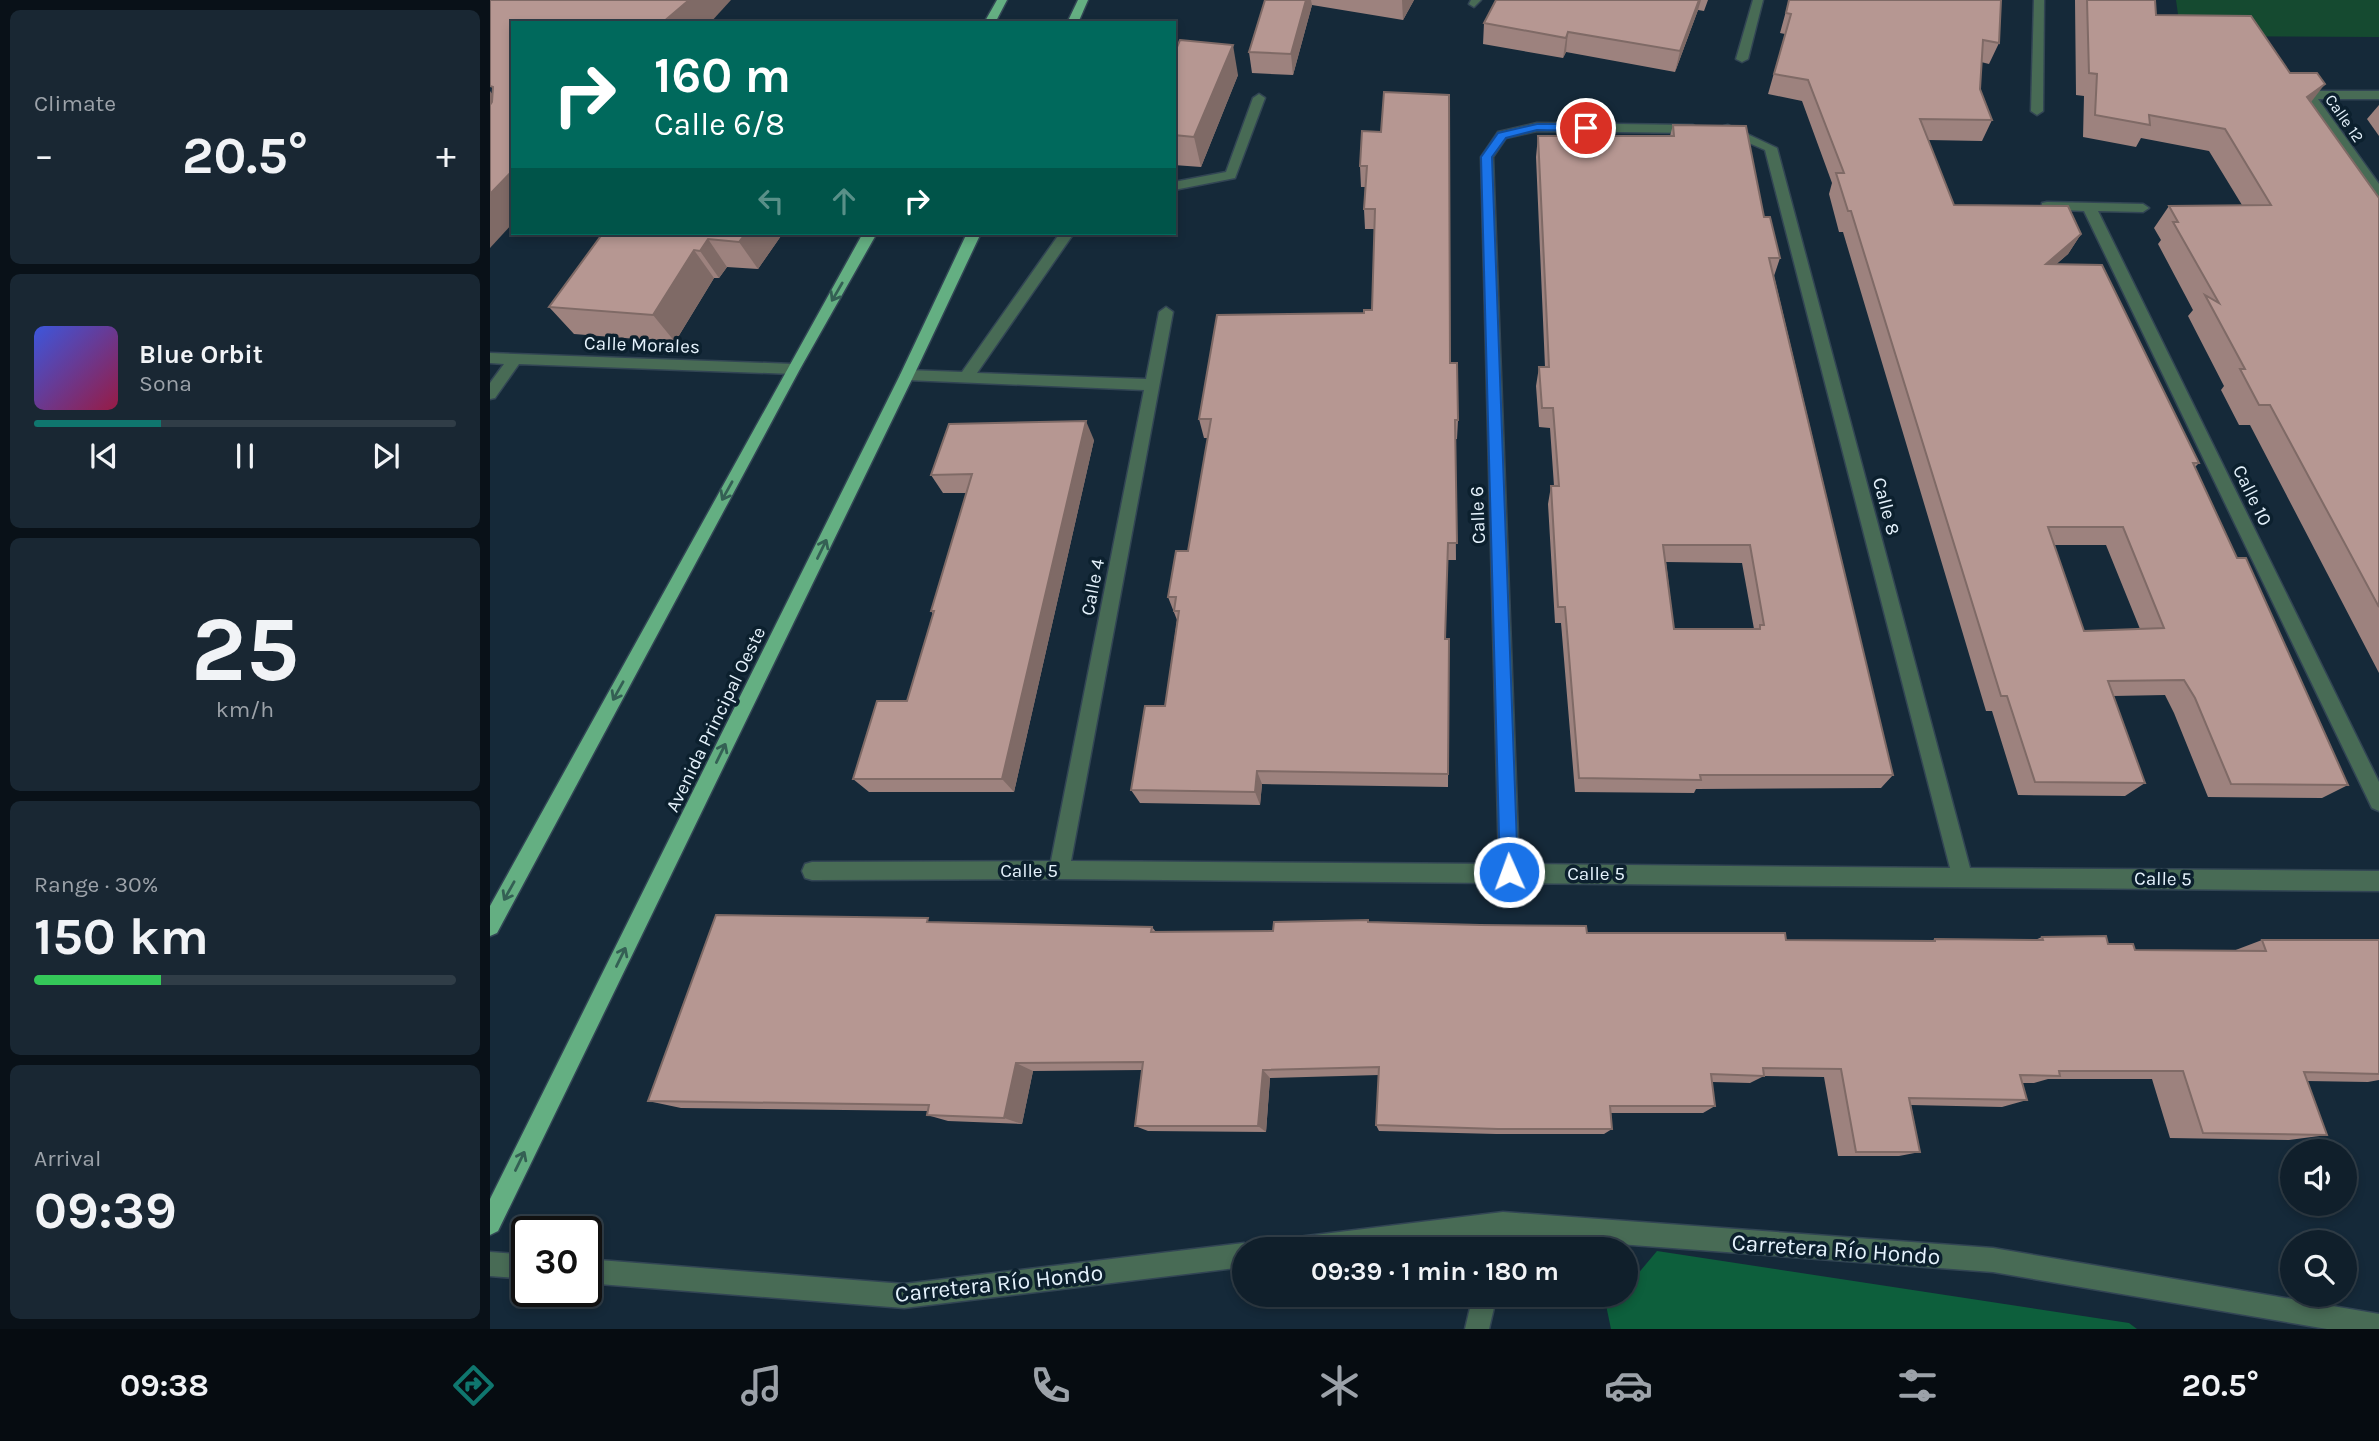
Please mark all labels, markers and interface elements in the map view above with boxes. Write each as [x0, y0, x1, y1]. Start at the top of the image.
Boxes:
text: 160 m [654, 47, 791, 104]
icon: right [539, 49, 630, 140]
text: Climate [34, 90, 116, 117]
street label: Calle 12 [2321, 91, 2368, 146]
pin [1556, 98, 1616, 158]
text: Calle 6/8 [654, 106, 785, 143]
icon: arrive [1567, 109, 1605, 147]
text: 20.5° [182, 125, 308, 186]
text: − [34, 133, 54, 178]
text: + [436, 133, 456, 178]
icon: left [752, 182, 790, 220]
icon: ahead [825, 182, 863, 220]
icon: right [898, 182, 936, 220]
one-way arrow [830, 281, 843, 302]
street label: Calle Morales [584, 332, 700, 358]
text: Blue Orbit [139, 339, 263, 370]
text: Sona [139, 370, 192, 397]
icon: previous [85, 437, 123, 475]
icon: pause [226, 437, 264, 475]
icon: next [367, 437, 405, 475]
street label: Calle 10 [2228, 462, 2276, 529]
street label: Calle 8 [1868, 475, 1904, 537]
one-way arrow [720, 480, 733, 501]
street label: Calle 6 [1466, 486, 1490, 544]
one-way arrow [815, 539, 829, 560]
street label: Calle 4 [1077, 556, 1109, 618]
text: 25 [191, 597, 299, 703]
street label: Avenida Principal Oeste [661, 623, 770, 816]
one-way arrow [611, 680, 624, 701]
text: km/h [216, 696, 274, 723]
one-way arrow [715, 743, 729, 764]
position arrow [1472, 835, 1546, 909]
street label: Calle 5 [1000, 860, 1058, 882]
street label: Calle 5 [1567, 863, 1625, 885]
street label: Calle 5 [2134, 867, 2192, 891]
text: Range · 30% [34, 871, 158, 898]
one-way arrow [502, 880, 515, 901]
text: 150 km [34, 906, 209, 967]
one-way arrow [614, 947, 628, 968]
map controls [2280, 1139, 2357, 1307]
button: sound [2280, 1139, 2357, 1216]
text: Arrival [34, 1145, 101, 1172]
one-way arrow [514, 1151, 528, 1172]
text: 09:39 [34, 1180, 177, 1241]
speed limit sign: 30 [511, 1216, 602, 1307]
street label: Carretera Río Hondo [1731, 1229, 1941, 1270]
button: search [2280, 1230, 2357, 1307]
text: 09:39 · 1 min · 180 m [1311, 1256, 1559, 1287]
street label: Carretera Río Hondo [894, 1259, 1104, 1308]
icon: directions [449, 1361, 498, 1410]
icon: music [737, 1361, 786, 1410]
icon: phone [1026, 1361, 1075, 1410]
icon: climate [1315, 1361, 1364, 1410]
icon: car [1604, 1361, 1653, 1410]
icon: filters [1893, 1361, 1942, 1410]
text: 09:38 [120, 1367, 209, 1404]
text: 20.5° [2181, 1367, 2259, 1404]

